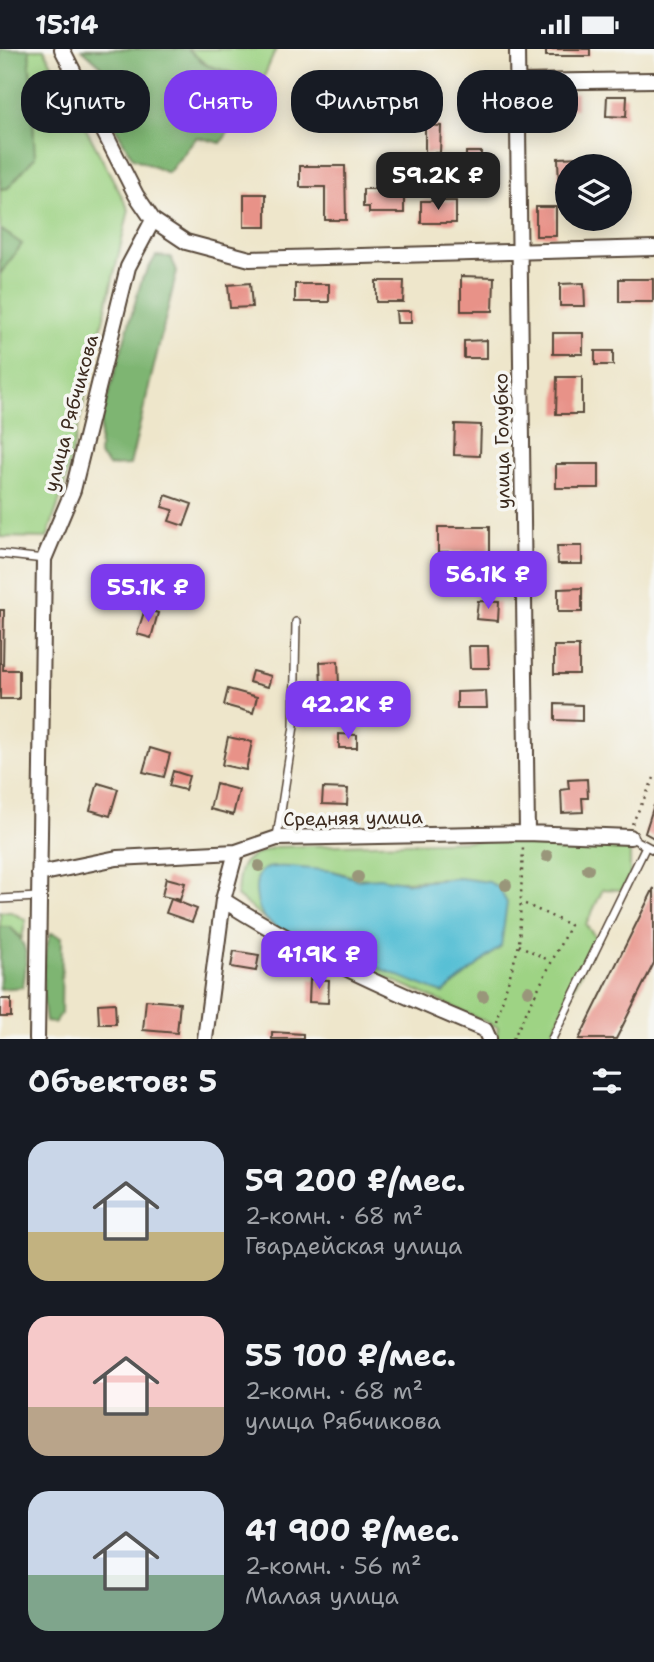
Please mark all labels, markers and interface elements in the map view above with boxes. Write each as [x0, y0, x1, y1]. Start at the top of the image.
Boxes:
text: 15:14 [35, 7, 99, 42]
chip: Купить [21, 70, 150, 133]
chip: Снять [164, 70, 277, 133]
chip: Фильтры [291, 70, 443, 133]
chip: Новое [457, 70, 578, 133]
pin: 59.2K ₽ [373, 153, 503, 212]
map controls [555, 154, 632, 231]
button: layers [555, 154, 632, 231]
text: 59.2K ₽ [392, 160, 484, 190]
street label: улица Рябчикова [38, 331, 104, 494]
street label: улица Голубко [488, 373, 516, 509]
pin: 56.1K ₽ [423, 552, 553, 611]
text: 56.1K ₽ [446, 559, 530, 589]
pin: 55.1K ₽ [83, 565, 213, 624]
text: 55.1K ₽ [107, 572, 189, 602]
pin: 42.2K ₽ [283, 681, 413, 741]
text: 42.2K ₽ [302, 689, 394, 719]
street label: Средняя улица [283, 804, 423, 832]
pin: 41.9K ₽ [254, 932, 384, 991]
text: 41.9K ₽ [277, 939, 361, 969]
text: Объектов: 5 [28, 1061, 217, 1102]
icon: filters [588, 1062, 626, 1100]
text: 59 200 ₽/мес. [245, 1160, 466, 1201]
icon: home [84, 1169, 168, 1253]
text: 2-комн. · 68 m² [245, 1201, 423, 1231]
text: Гвардейская улица [245, 1231, 462, 1261]
text: 55 100 ₽/мес. [245, 1335, 456, 1376]
icon: home [84, 1344, 168, 1428]
text: 2-комн. · 68 m² [245, 1376, 423, 1406]
text: улица Рябчикова [245, 1406, 441, 1436]
text: 41 900 ₽/мес. [245, 1510, 460, 1551]
icon: home [84, 1519, 168, 1603]
text: 2-комн. · 56 m² [245, 1551, 422, 1581]
text: Малая улица [245, 1581, 399, 1611]

